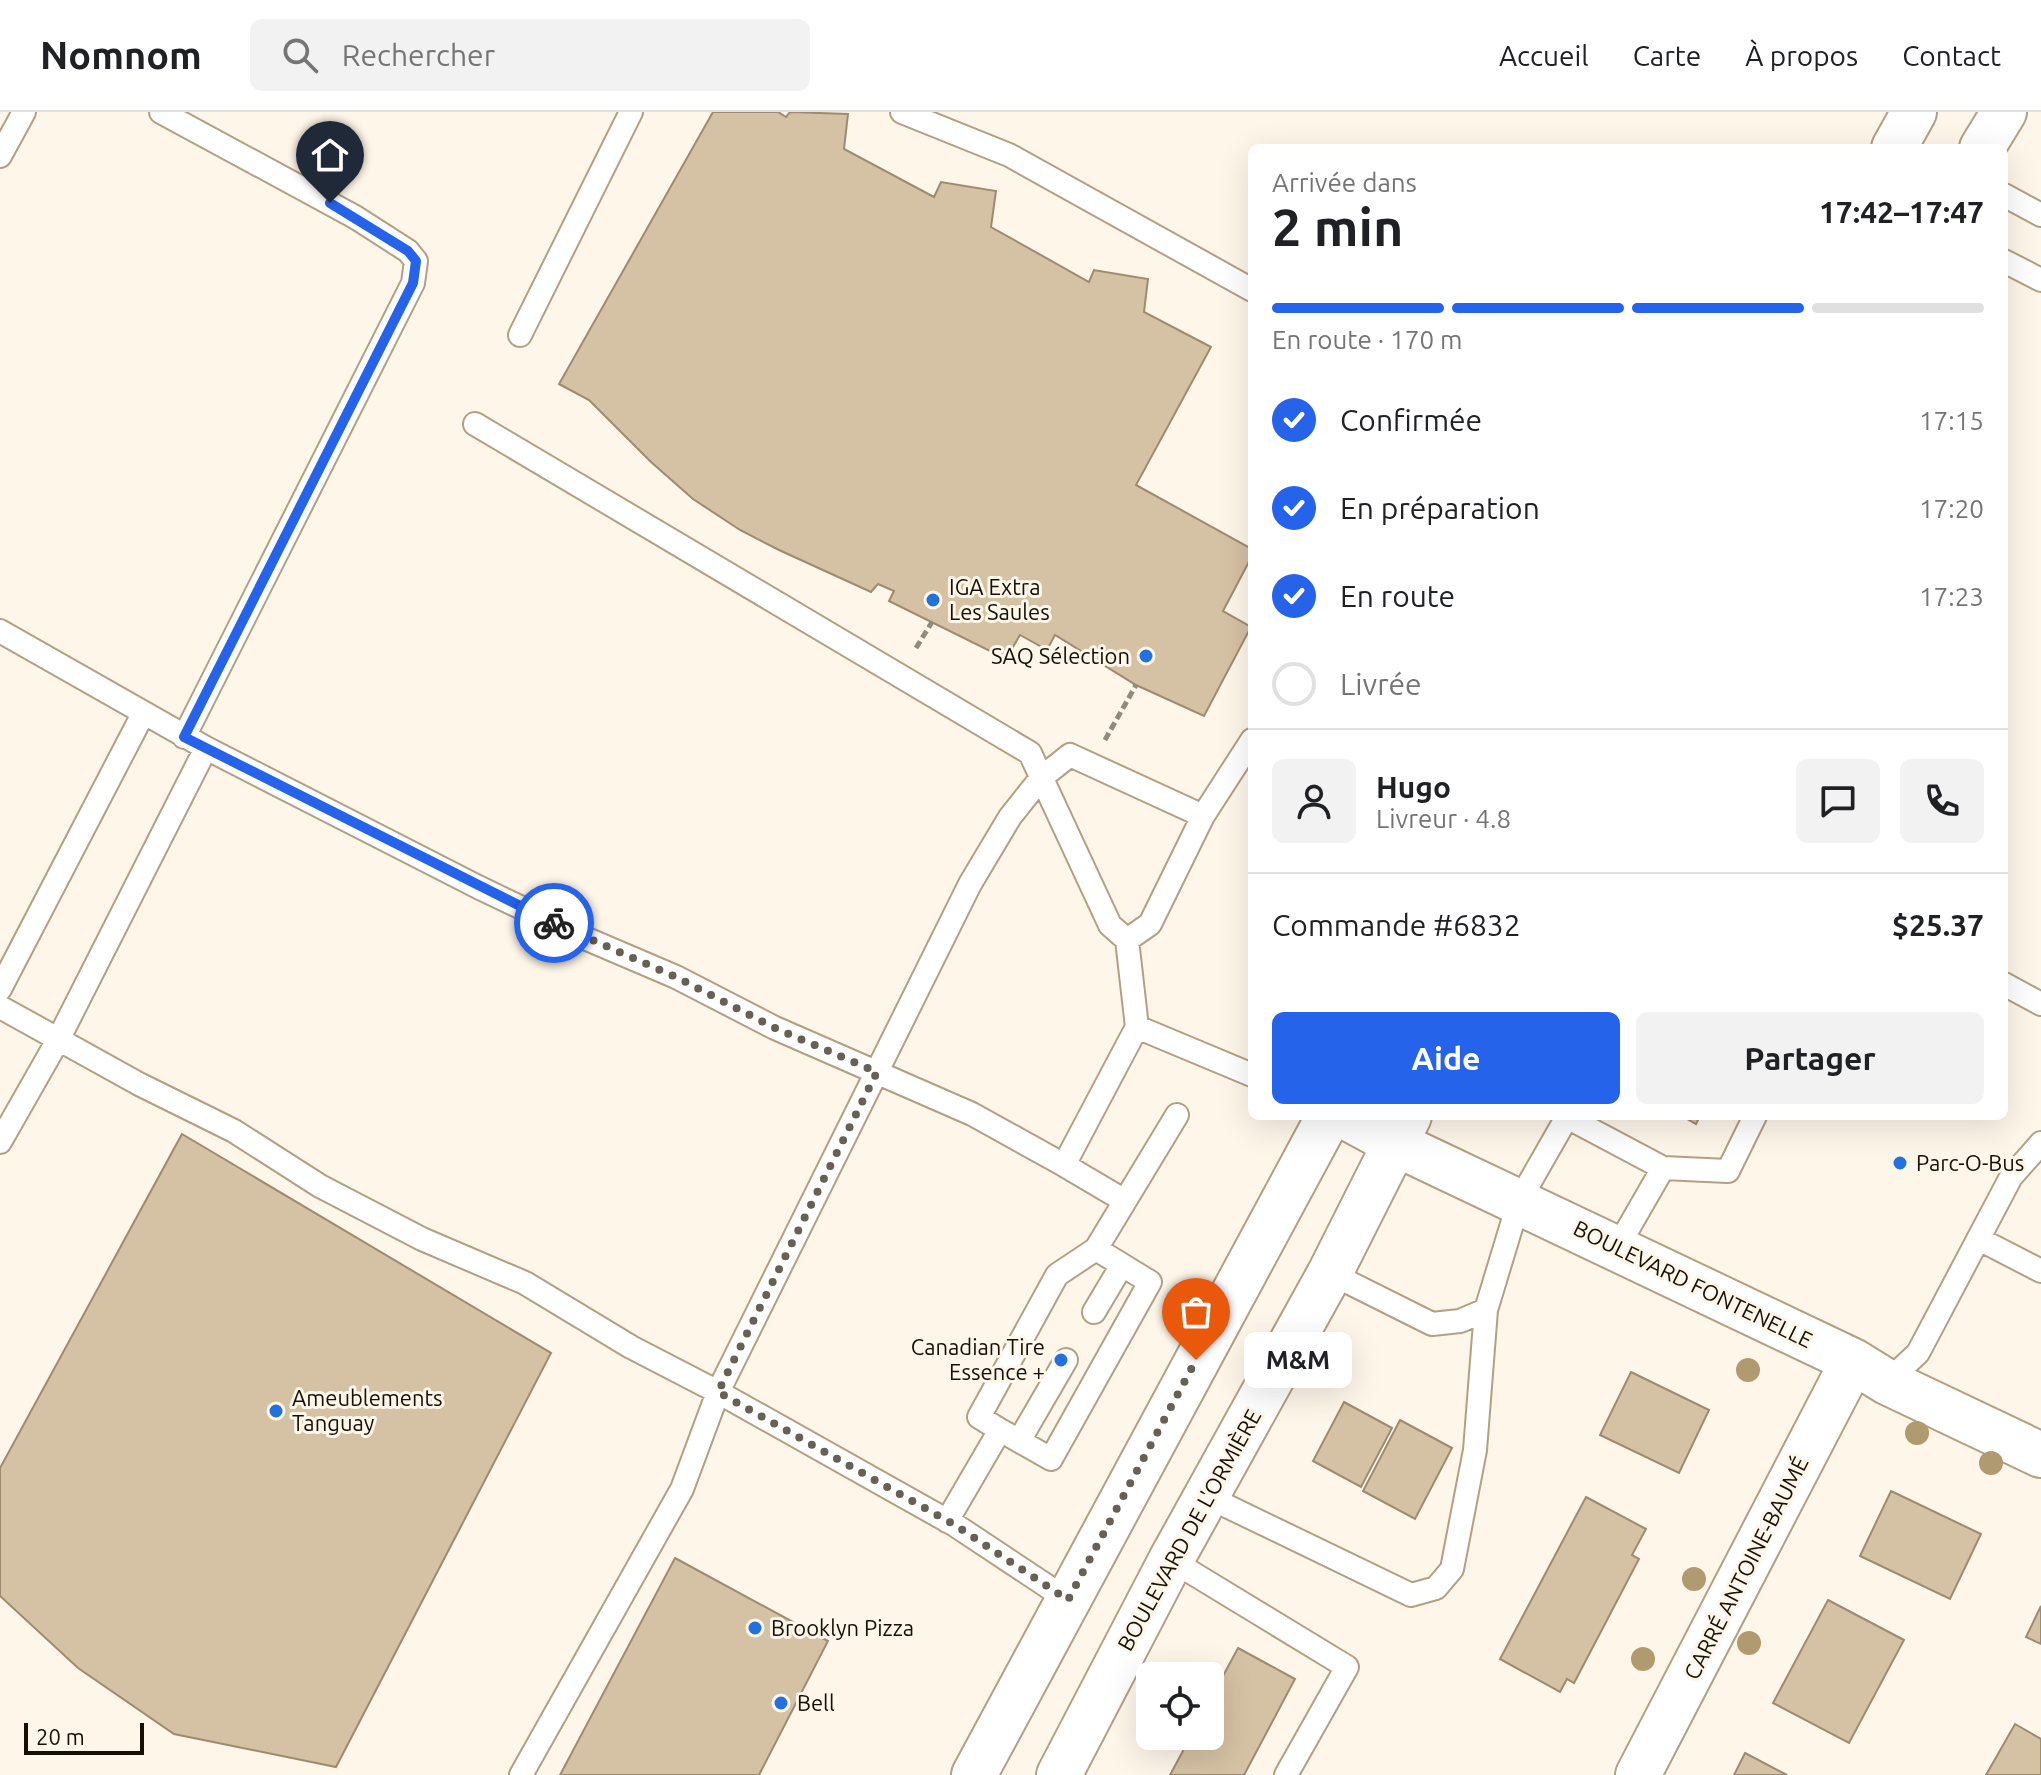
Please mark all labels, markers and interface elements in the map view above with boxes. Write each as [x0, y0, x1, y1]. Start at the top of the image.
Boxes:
search box [250, 19, 810, 91]
icon: search [278, 33, 322, 77]
text: Nomnom [40, 34, 202, 76]
text: Rechercher [342, 38, 495, 72]
text: Accueil [1499, 40, 1589, 71]
text: Carte [1633, 40, 1701, 71]
text: À propos [1745, 40, 1858, 71]
text: Contact [1902, 40, 2001, 71]
pin [296, 121, 364, 203]
icon: home [308, 133, 352, 177]
text: Arrivée dans [1272, 168, 1417, 197]
text: 17:42–17:47 [1819, 195, 1984, 229]
text: 2 min [1272, 198, 1403, 256]
text: En route · 170 m [1272, 325, 1462, 354]
icon: check [1272, 398, 1316, 442]
text: Confirmée [1340, 403, 1482, 437]
text: 17:15 [1919, 406, 1984, 435]
icon: check [1272, 486, 1316, 530]
text: En préparation [1340, 491, 1540, 525]
text: 17:20 [1919, 494, 1984, 523]
place label: IGA Extra Les Saules [949, 574, 1050, 624]
icon: check [1272, 574, 1316, 618]
text: En route [1340, 579, 1455, 613]
text: 17:23 [1919, 582, 1984, 611]
marker: IGA Extra Les Saules [924, 591, 942, 609]
place label: SAQ Sélection [991, 643, 1130, 668]
marker: SAQ Sélection [1137, 647, 1155, 665]
text: Livrée [1340, 667, 1422, 701]
button: person [1272, 759, 1356, 843]
button: chat [1796, 759, 1880, 843]
button: phone [1900, 759, 1984, 843]
text: Hugo [1376, 770, 1451, 804]
text: Livreur · 4.8 [1376, 804, 1511, 833]
courier [514, 883, 594, 963]
icon: bike [532, 901, 576, 945]
text: Commande #6832 [1272, 908, 1521, 942]
text: $25.37 [1892, 908, 1984, 942]
button: Aide [1272, 1012, 1620, 1104]
button: Partager [1636, 1012, 1984, 1104]
place label: Parc-O-Bus [1916, 1150, 2024, 1175]
marker: Parc-O-Bus [1891, 1154, 1909, 1172]
street label: BOULEVARD FONTENELLE [1570, 1215, 1817, 1352]
pin [1162, 1278, 1230, 1360]
icon: bag [1174, 1290, 1218, 1334]
callout: M&M [1244, 1332, 1352, 1388]
place label: Canadian Tire Essence + [911, 1334, 1045, 1384]
text: M&M [1266, 1345, 1330, 1374]
marker: Canadian Tire Essence + [1052, 1351, 1070, 1369]
place label: Ameublements Tanguay [292, 1385, 443, 1435]
marker: Ameublements Tanguay [267, 1402, 285, 1420]
street label: BOULEVARD DE L'ORMIÈRE [1111, 1404, 1265, 1655]
street label: CARRÉ ANTOINE-BAUMÉ [1678, 1452, 1813, 1683]
place label: Brooklyn Pizza [771, 1615, 914, 1640]
marker: Brooklyn Pizza [746, 1619, 764, 1637]
map controls [1136, 1662, 1224, 1750]
button: locate [1136, 1662, 1224, 1750]
place label: Bell [797, 1690, 835, 1715]
marker: Bell [772, 1694, 790, 1712]
scale bar [24, 1719, 144, 1755]
text: 20 m [36, 1724, 85, 1749]

